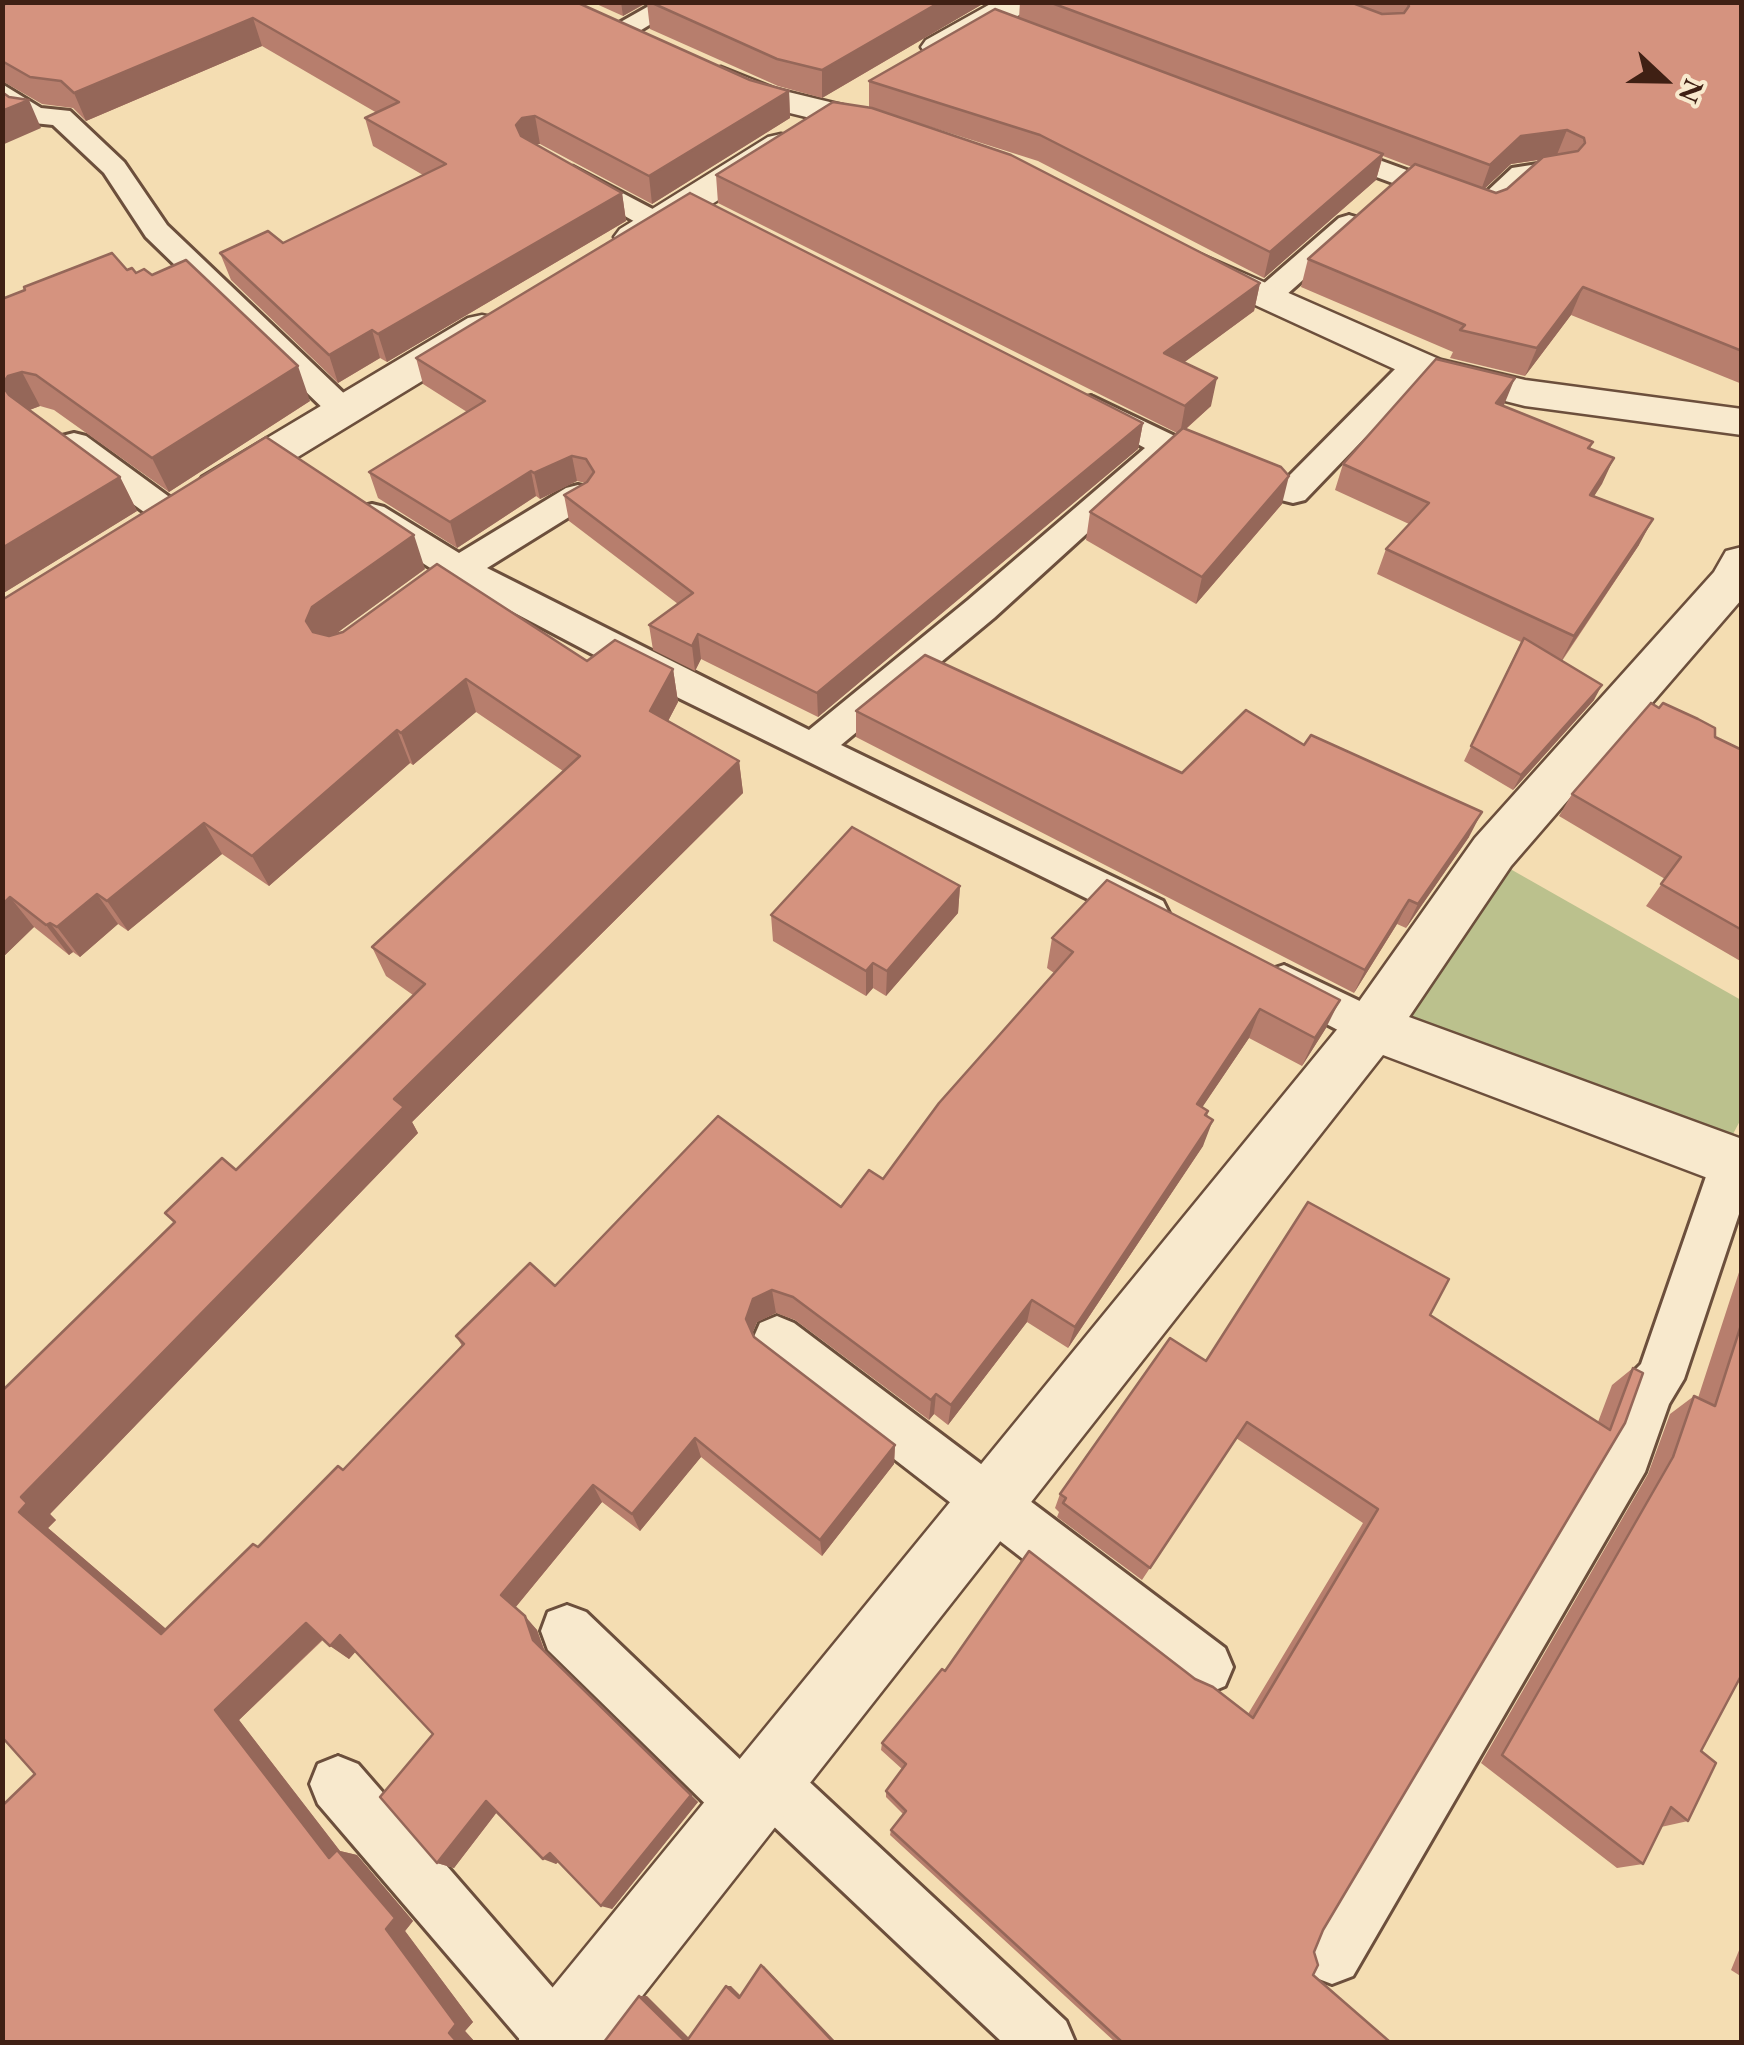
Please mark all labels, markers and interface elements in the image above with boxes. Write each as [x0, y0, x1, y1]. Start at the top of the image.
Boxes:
north arrow [1614, 30, 1714, 130]
text: N [1671, 74, 1713, 108]

